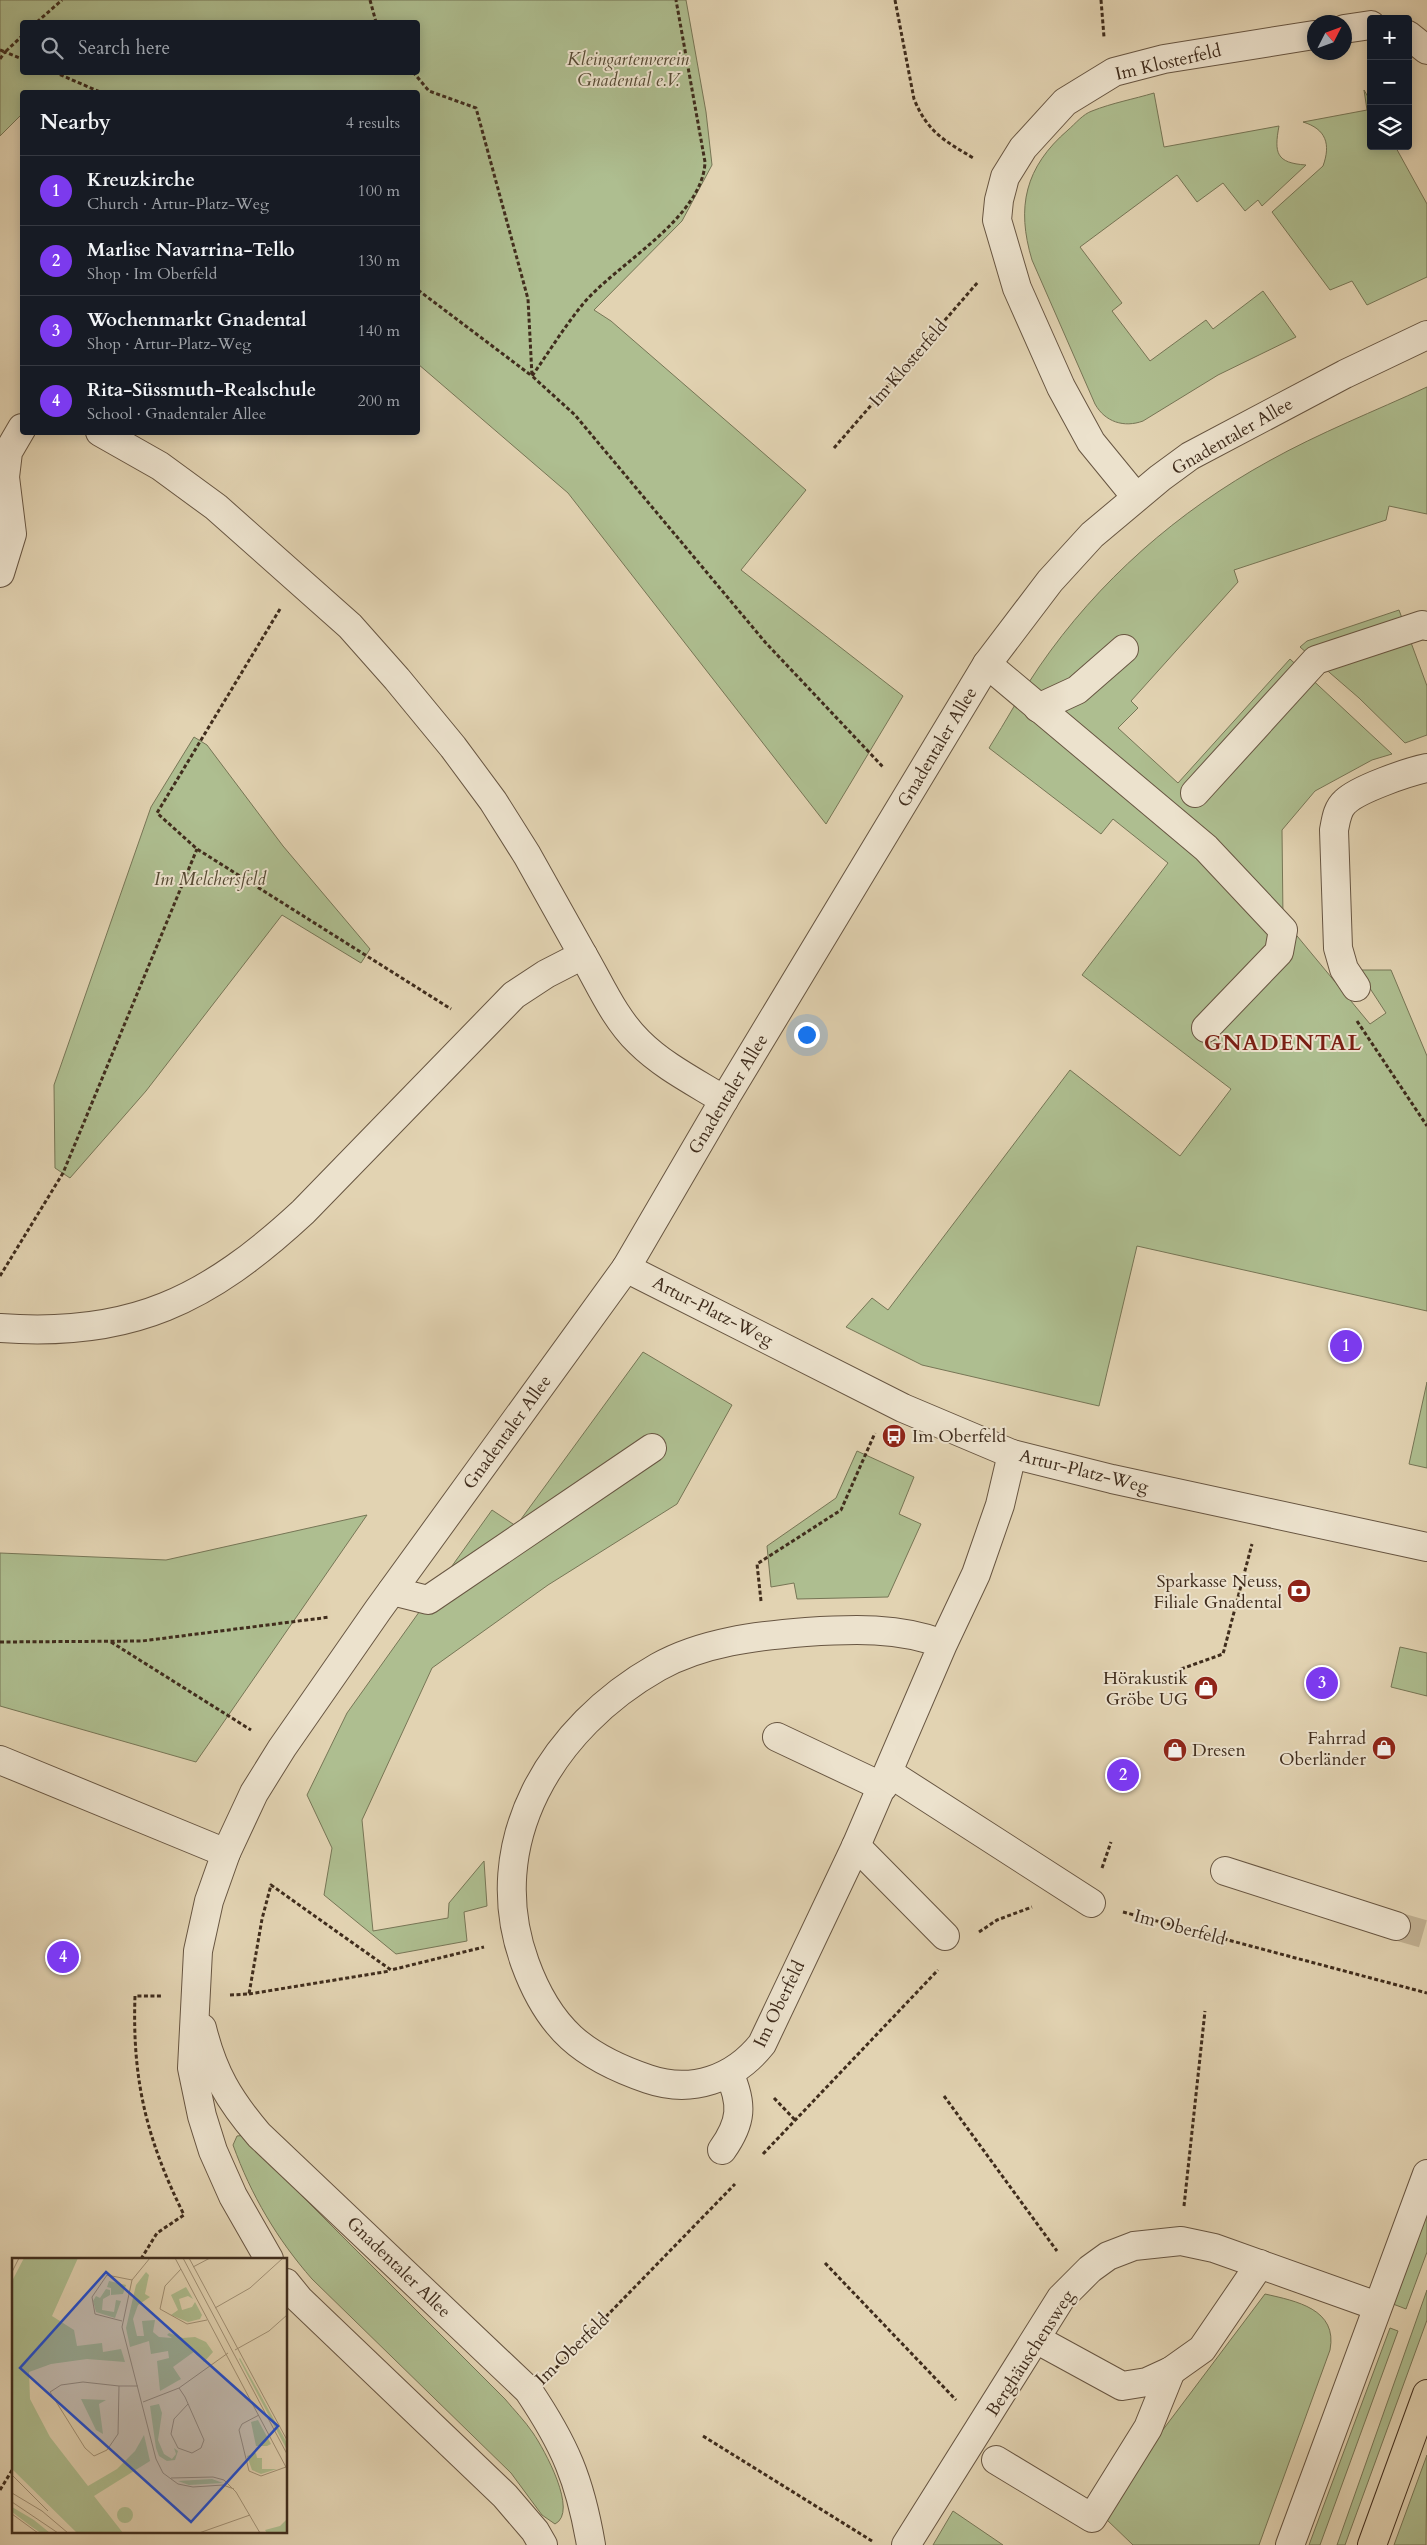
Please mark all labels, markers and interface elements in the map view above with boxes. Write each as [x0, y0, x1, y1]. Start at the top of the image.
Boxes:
north arrow [1307, 15, 1352, 60]
map controls [1367, 15, 1412, 150]
button: + [1367, 15, 1412, 60]
search box [20, 20, 420, 75]
icon: search [38, 34, 66, 62]
text: Search here [78, 35, 170, 61]
street label: Im Klosterfeld [1113, 38, 1224, 87]
park label: Kleingartenverein Gnadental e.V. [567, 47, 689, 93]
button: − [1367, 60, 1412, 105]
button: layers [1367, 105, 1412, 150]
text: Nearby [40, 108, 111, 137]
text: 4 results [346, 112, 400, 134]
text: Kreuzkirche [87, 167, 195, 193]
text: 1 [52, 180, 60, 202]
text: 100 m [358, 180, 400, 202]
text: Church · Artur-Platz-Weg [87, 193, 269, 215]
text: Marlise Navarrina-Tello [87, 237, 295, 263]
text: 2 [52, 250, 60, 272]
text: 130 m [358, 250, 400, 272]
text: Shop · Im Oberfeld [87, 263, 217, 285]
text: Wochenmarkt Gnadental [87, 307, 307, 333]
street label: Im Klosterfeld [863, 314, 954, 412]
text: 3 [52, 320, 60, 342]
text: 140 m [358, 320, 400, 342]
text: Shop · Artur-Platz-Weg [87, 333, 251, 355]
text: Rita-Süssmuth-Realschule [87, 377, 316, 403]
text: 4 [52, 390, 60, 412]
text: 200 m [358, 390, 400, 412]
street label: Gnadentaler Allee [1167, 392, 1297, 481]
text: School · Gnadentaler Allee [87, 403, 266, 425]
street label: Gnadentaler Allee [892, 682, 983, 812]
park label: Im Melchersfeld [154, 867, 267, 892]
your location [794, 1022, 820, 1048]
district label: GNADENTAL [1204, 1028, 1362, 1058]
street label: Gnadentaler Allee [683, 1029, 774, 1159]
street label: Artur-Platz-Weg [648, 1270, 778, 1353]
pin: 1 [1330, 1327, 1362, 1365]
street label: Gnadentaler Allee [457, 1370, 558, 1495]
bus stop icon: Im Oberfeld [881, 1423, 907, 1449]
place label: Im Oberfeld [912, 1424, 1006, 1449]
street label: Artur-Platz-Weg [1017, 1443, 1152, 1500]
place label: Sparkasse Neuss, Filiale Gnadental [1153, 1569, 1282, 1615]
bank icon: Sparkasse Neuss, Filiale Gnadental [1286, 1578, 1312, 1604]
pin: 3 [1306, 1664, 1338, 1702]
place label: Hörakustik Gröbe UG [1103, 1666, 1188, 1712]
shop icon: Hörakustik Gröbe UG [1193, 1675, 1219, 1701]
place label: Fahrrad Oberländer [1279, 1726, 1366, 1772]
shop icon: Fahrrad Oberländer [1371, 1735, 1397, 1761]
shop icon: Dresen [1162, 1737, 1188, 1763]
place label: Dresen [1192, 1738, 1247, 1763]
pin: 2 [1107, 1756, 1139, 1794]
street label: Im Oberfeld [1131, 1903, 1229, 1952]
pin: 4 [47, 1938, 79, 1976]
street label: Im Oberfeld [748, 1956, 811, 2052]
street label: Gnadentaler Allee [341, 2211, 456, 2324]
inset map [12, 2258, 288, 2532]
street label: Berghäuschensweg [980, 2284, 1081, 2421]
street label: Im Oberfeld [530, 2307, 615, 2391]

